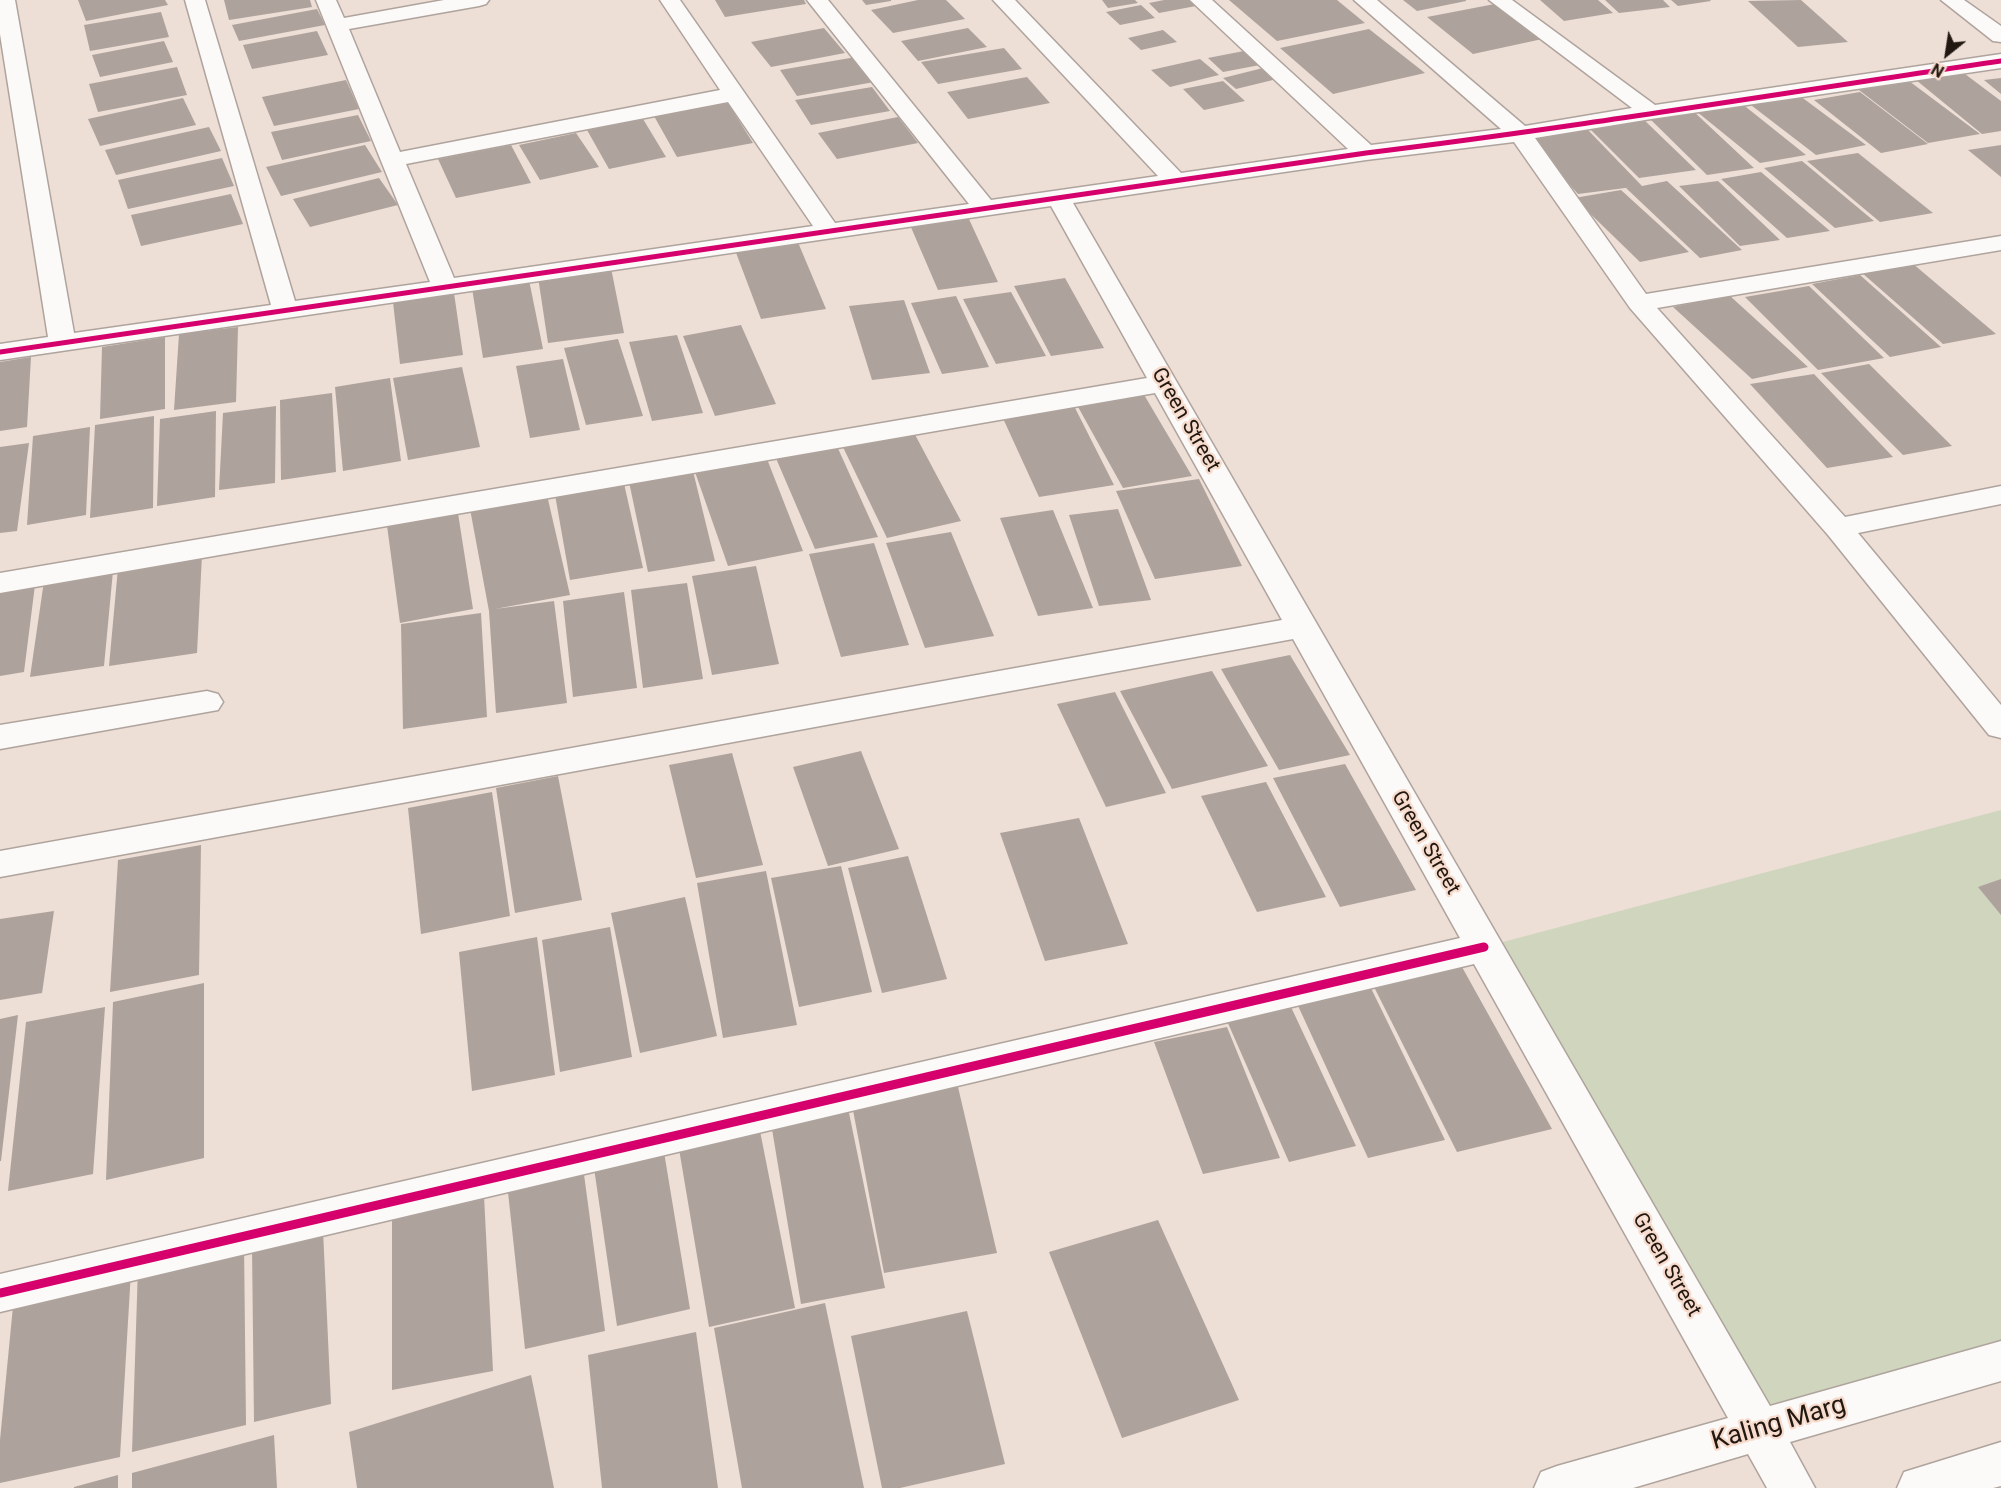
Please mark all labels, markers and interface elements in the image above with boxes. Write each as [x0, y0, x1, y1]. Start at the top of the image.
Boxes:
north arrow [1917, 24, 1977, 84]
text: N [1928, 59, 1947, 81]
street label: Green Street [1145, 364, 1225, 476]
street label: Green Street [1385, 787, 1465, 899]
street label: Green Street [1626, 1209, 1706, 1321]
street label: Kaling Marg [1708, 1390, 1850, 1458]

